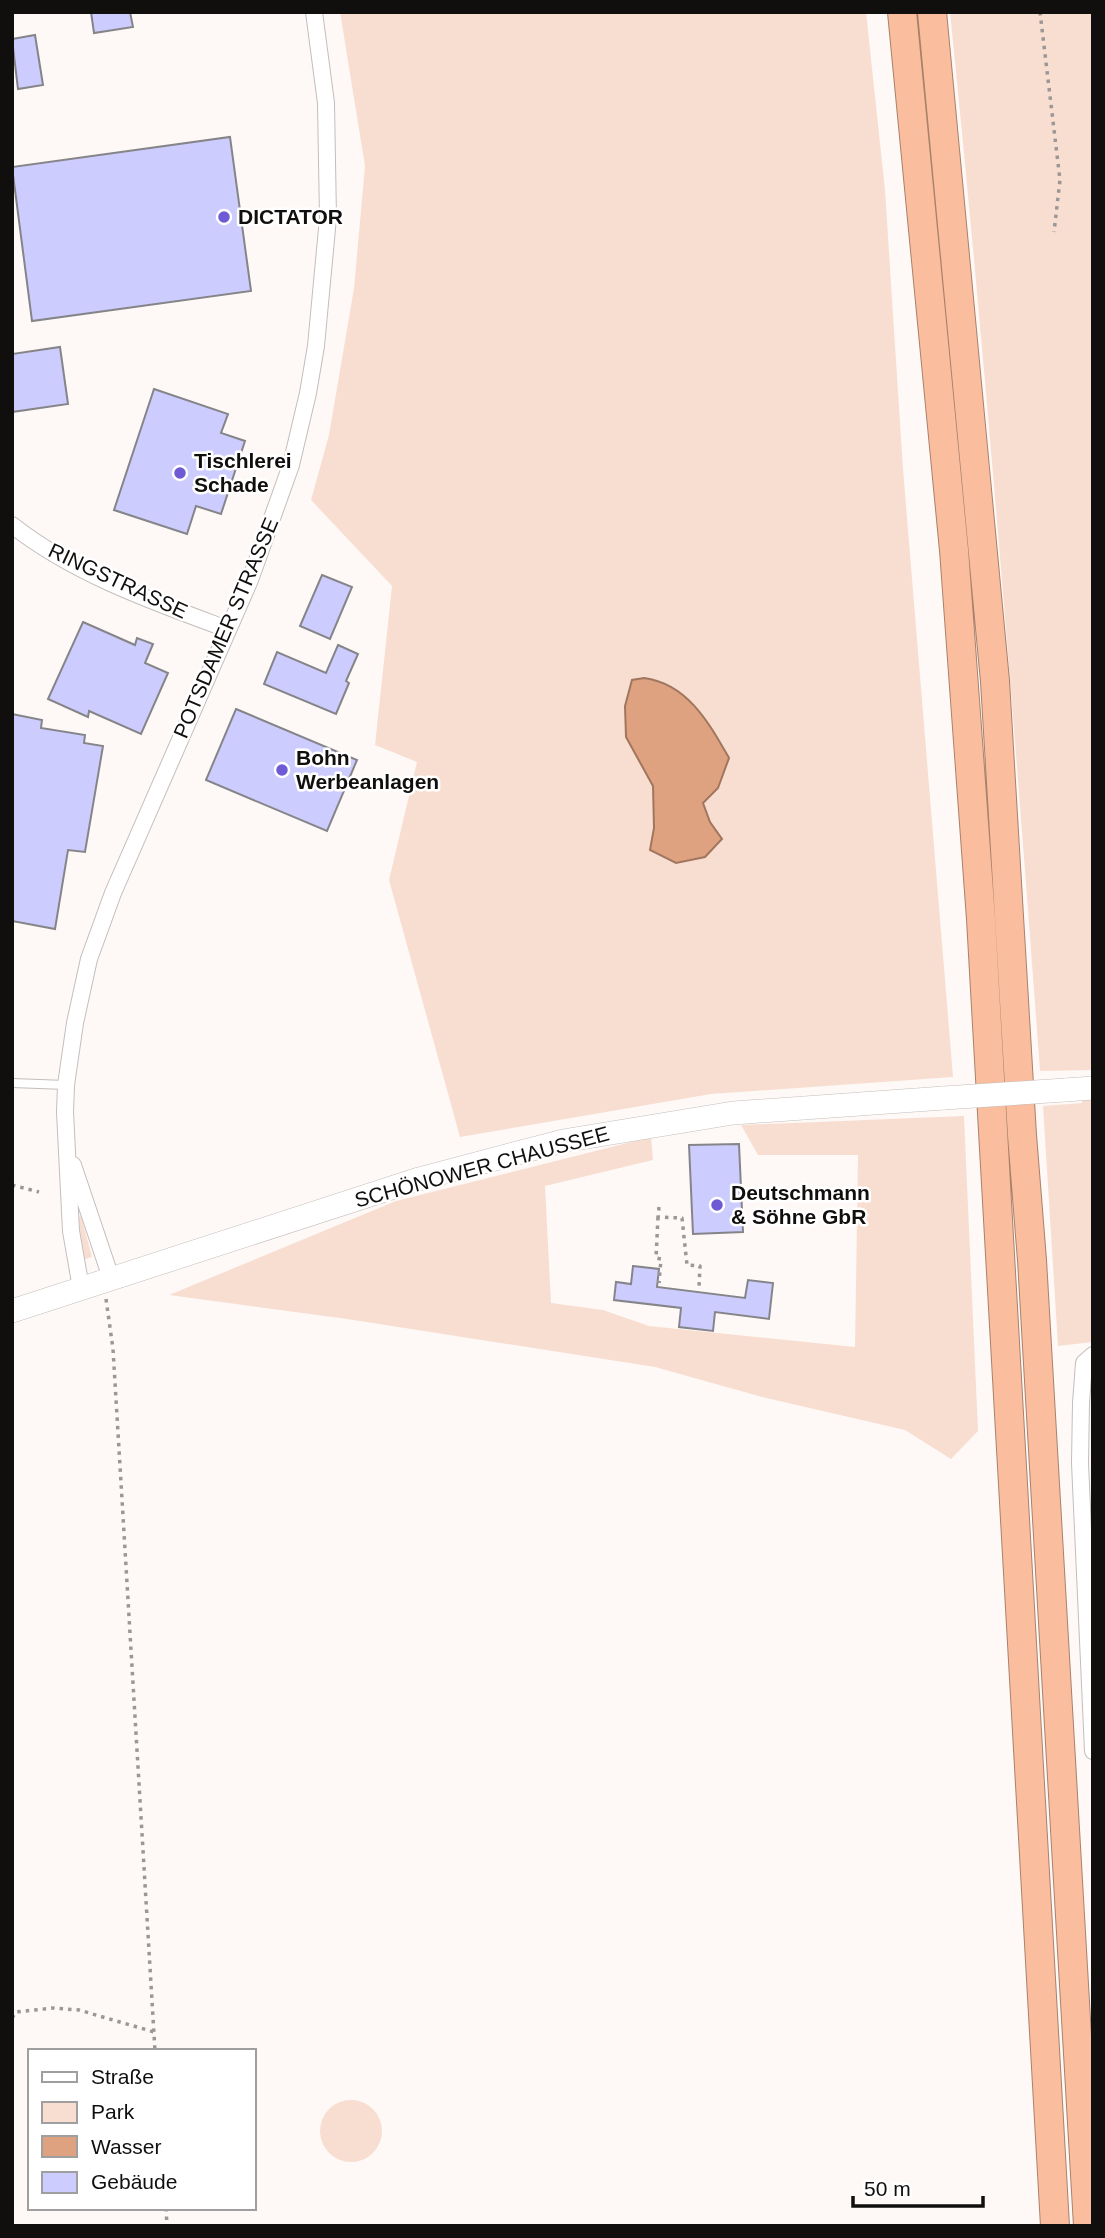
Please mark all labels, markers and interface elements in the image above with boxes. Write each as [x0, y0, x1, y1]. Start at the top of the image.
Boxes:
place label: DICTATOR [238, 205, 343, 228]
marker: DICTATOR [216, 209, 232, 225]
place label: Tischlerei Schade [194, 449, 292, 496]
marker: Tischlerei Schade [172, 465, 188, 481]
street label: POTSDAMER STRASSE [169, 514, 282, 741]
street label: RINGSTRASSE [45, 538, 191, 623]
place label: Bohn Werbeanlagen [296, 746, 439, 793]
marker: Bohn Werbeanlagen [274, 762, 290, 778]
street label: SCHÖNOWER CHAUSSEE [352, 1121, 612, 1212]
place label: Deutschmann & Söhne GbR [731, 1181, 870, 1228]
marker: Deutschmann & Söhne GbR [709, 1197, 725, 1213]
legend [28, 2049, 256, 2210]
text: Straße [91, 2065, 154, 2088]
text: Park [91, 2100, 135, 2123]
text: Wasser [91, 2135, 161, 2158]
scale bar [853, 2164, 982, 2208]
text: Gebäude [91, 2170, 177, 2193]
text: 50 m [864, 2177, 911, 2200]

